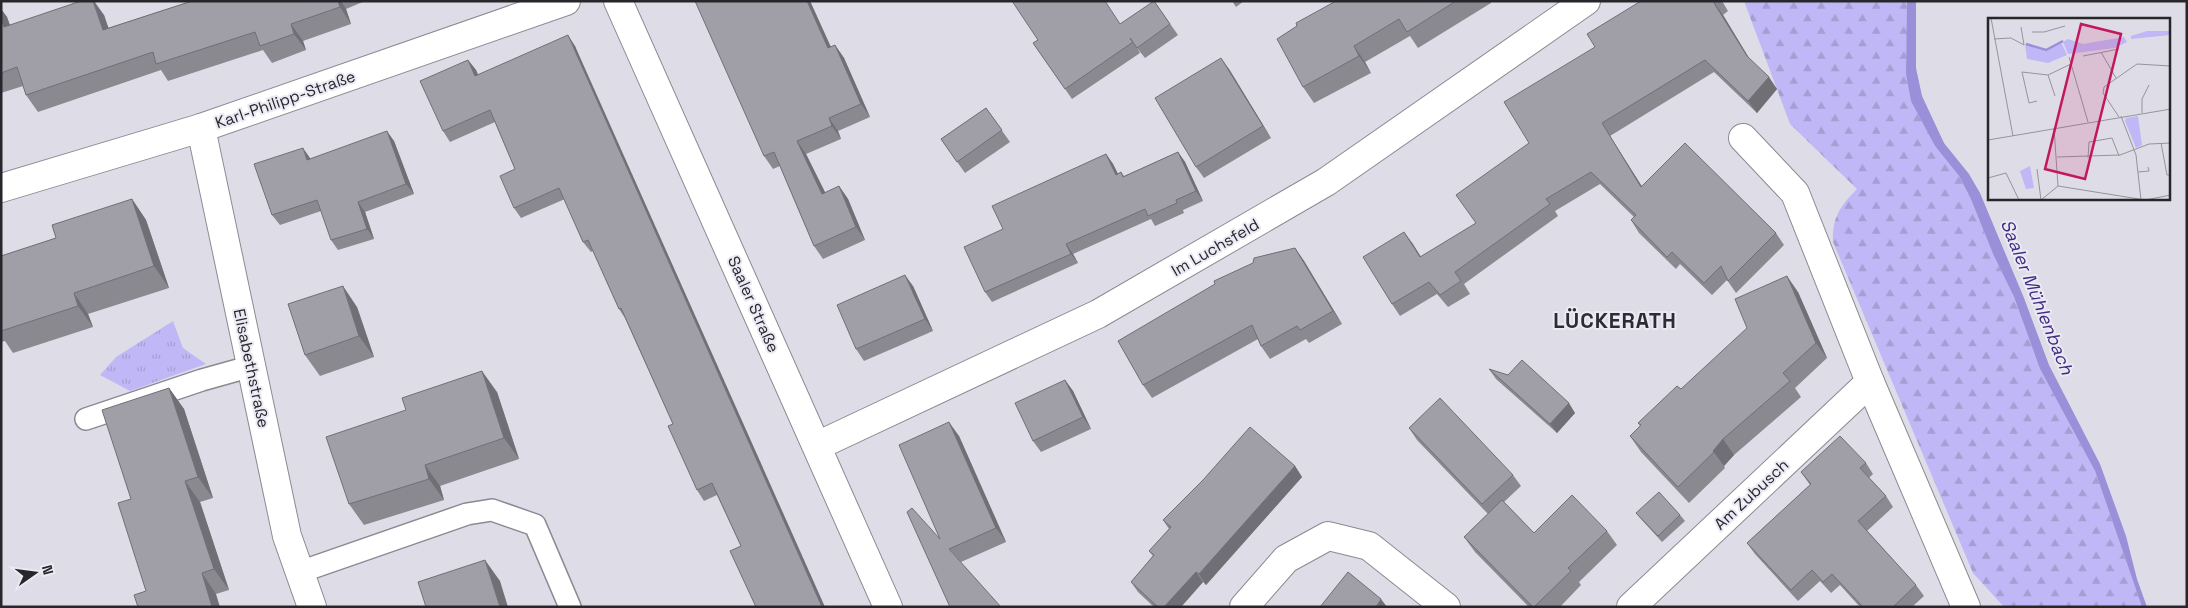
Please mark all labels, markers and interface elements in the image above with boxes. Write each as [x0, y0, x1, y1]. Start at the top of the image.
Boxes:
inset map [1988, 18, 2170, 200]
street label: Karl-Philipp-Straße [212, 66, 358, 133]
street label: Im Luchsfeld [1167, 214, 1263, 281]
water label: Saaler Mühlenbach [1996, 216, 2079, 379]
street label: Saaler Straße [723, 253, 784, 356]
street label: Elisabethstraße [229, 307, 274, 430]
district label: LÜCKERATH [1553, 307, 1677, 334]
street label: Am Zubusch [1710, 454, 1793, 534]
north arrow [10, 548, 60, 598]
text: N [38, 563, 57, 577]

